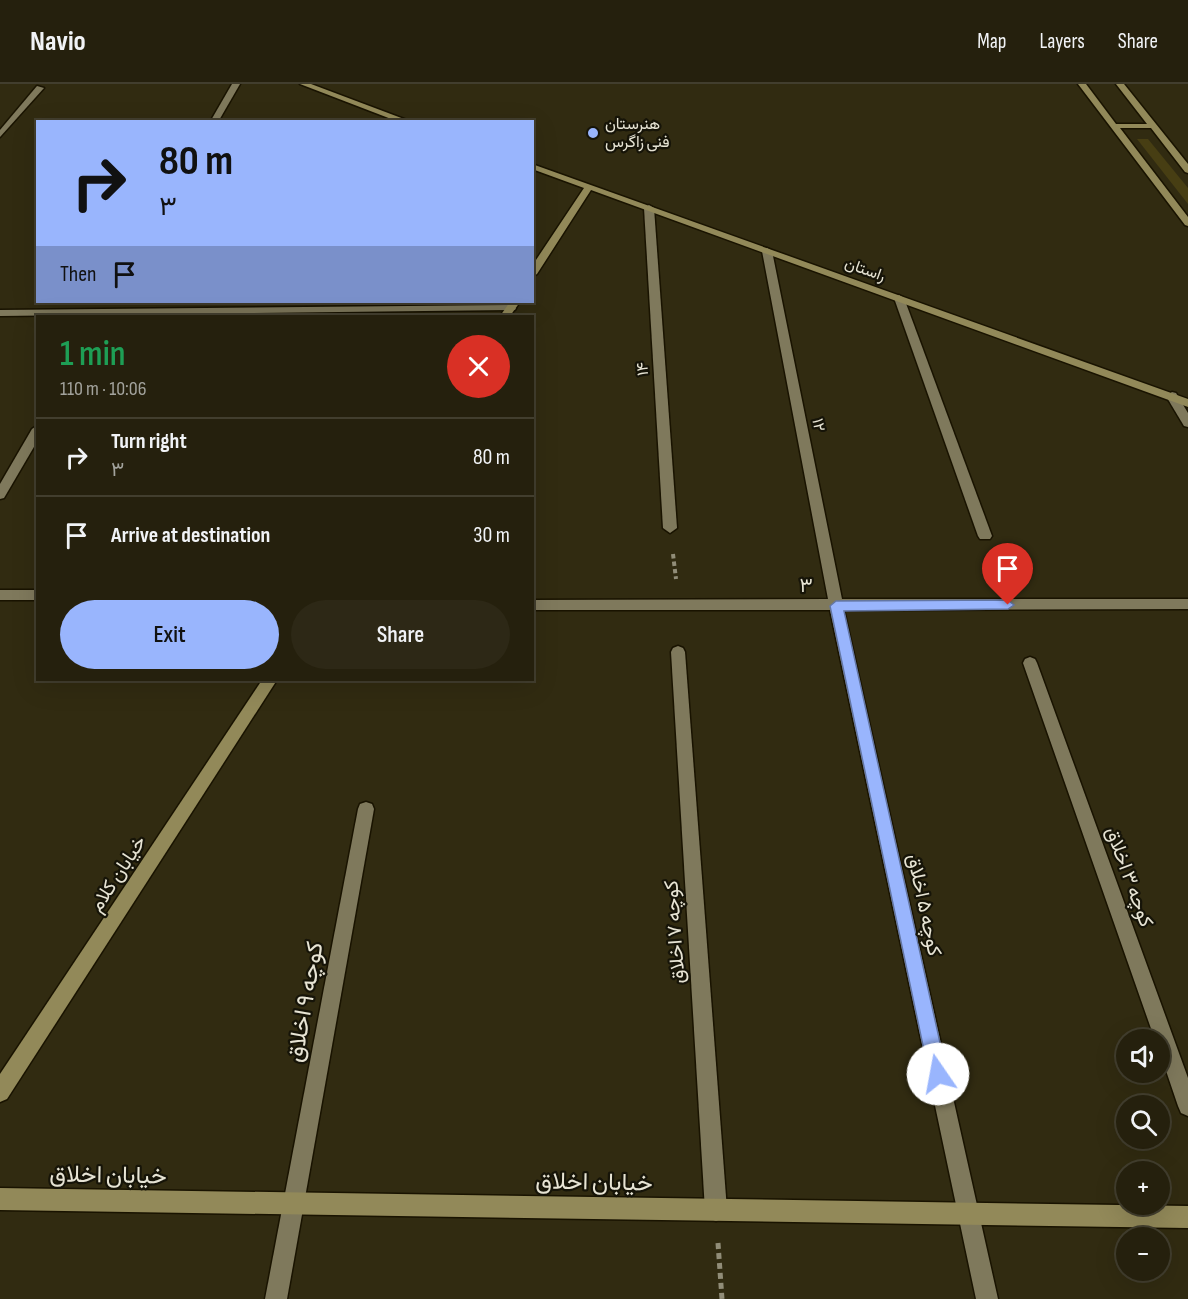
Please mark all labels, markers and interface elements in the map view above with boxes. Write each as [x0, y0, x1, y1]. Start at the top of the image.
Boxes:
text: Navio [30, 25, 86, 58]
text: Map [977, 29, 1006, 54]
text: Layers [1039, 29, 1085, 54]
text: Share [1118, 29, 1158, 54]
place label: هنرستان فنی زاگرس [605, 115, 670, 152]
marker: هنرستان فنی زاگرس [586, 126, 600, 140]
text: 80 m [159, 136, 233, 187]
icon: right [60, 144, 138, 222]
text: ۳ [159, 191, 177, 223]
street label: راستان [842, 254, 888, 286]
icon: arrive [108, 258, 141, 291]
text: Then [60, 261, 96, 288]
text: 1 min [60, 333, 125, 376]
button: close [447, 335, 510, 398]
street label: ۱۴ [633, 361, 653, 377]
text: 110 m · 10:06 [60, 377, 146, 401]
street label: ۱۲ [807, 417, 829, 433]
text: Turn right [111, 428, 187, 455]
icon: right [60, 441, 93, 474]
text: 80 m [473, 444, 510, 471]
text: ۳ [111, 458, 124, 482]
icon: arrive [60, 519, 93, 552]
text: Arrive at destination [111, 522, 270, 549]
text: 30 m [473, 522, 510, 549]
pin [982, 543, 1033, 605]
icon: arrive [991, 552, 1024, 585]
street label: ۳ [799, 574, 813, 598]
button: Exit [60, 600, 279, 669]
button: Share [291, 600, 510, 669]
street label: کوچه ۳ اخلاق [1099, 824, 1158, 931]
street label: خیابان کلام [84, 831, 152, 917]
street label: کوچه ۵ اخلاق [901, 852, 947, 959]
street label: کوچه ۷ اخلاق [659, 879, 692, 985]
street label: کوچه ۹ اخلاق [280, 940, 331, 1065]
map controls [1116, 1029, 1170, 1281]
button: sound [1116, 1029, 1170, 1083]
position arrow [906, 1042, 970, 1106]
button: search [1116, 1095, 1170, 1149]
street label: خیابان اخلاق [49, 1159, 167, 1191]
button: + [1116, 1161, 1170, 1215]
street label: خیابان اخلاق [535, 1166, 653, 1198]
button: − [1116, 1227, 1170, 1281]

